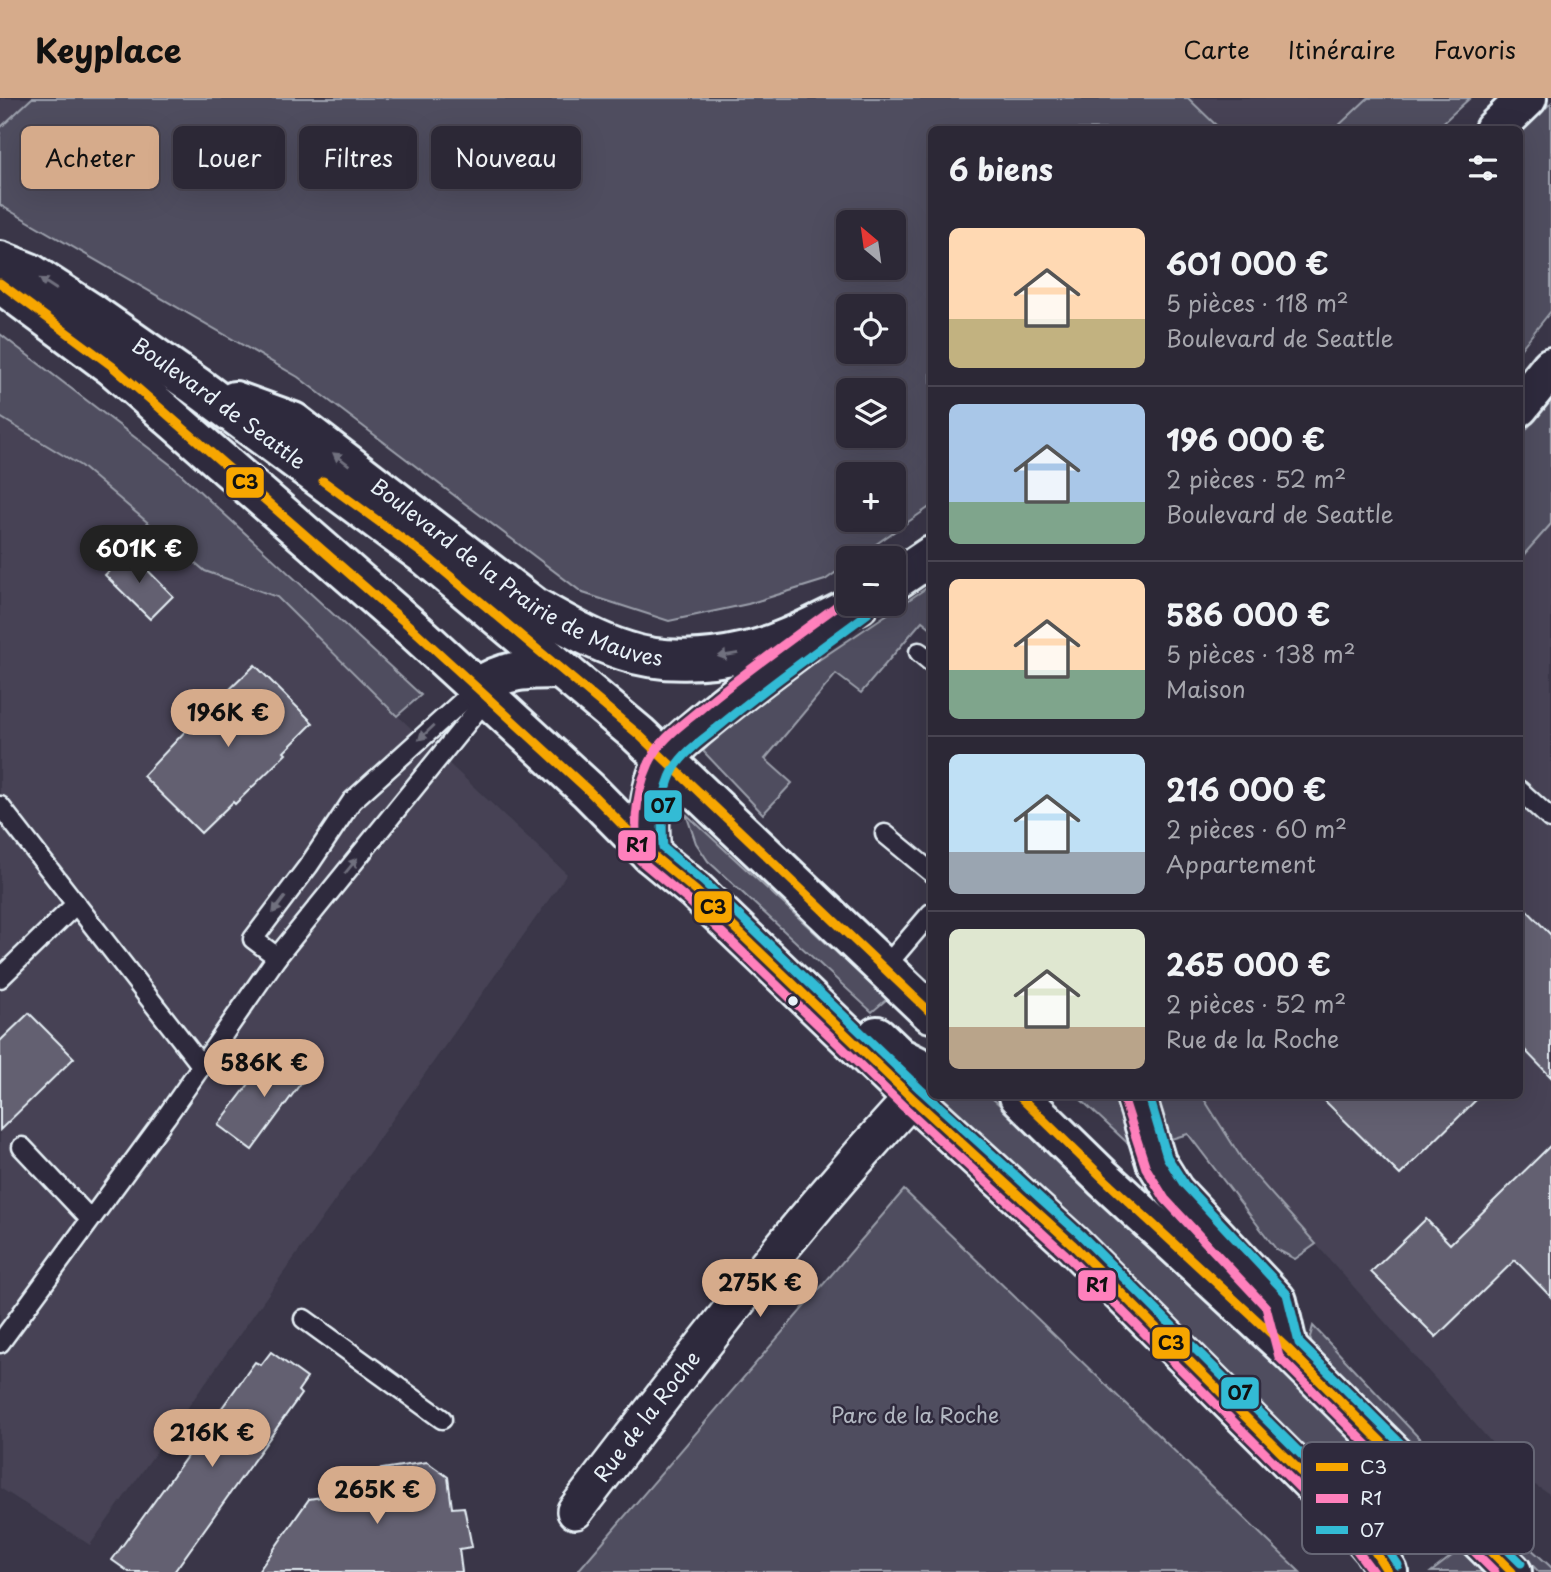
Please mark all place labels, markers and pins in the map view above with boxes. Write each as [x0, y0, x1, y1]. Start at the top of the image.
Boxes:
pin: 601K € [82, 526, 196, 585]
pin: 196K € [171, 690, 285, 749]
unlabelled marker [786, 994, 800, 1008]
pin: 586K € [207, 1040, 321, 1099]
pin: 275K € [703, 1260, 817, 1319]
pin: 216K € [155, 1410, 269, 1469]
pin: 265K € [320, 1466, 434, 1526]

